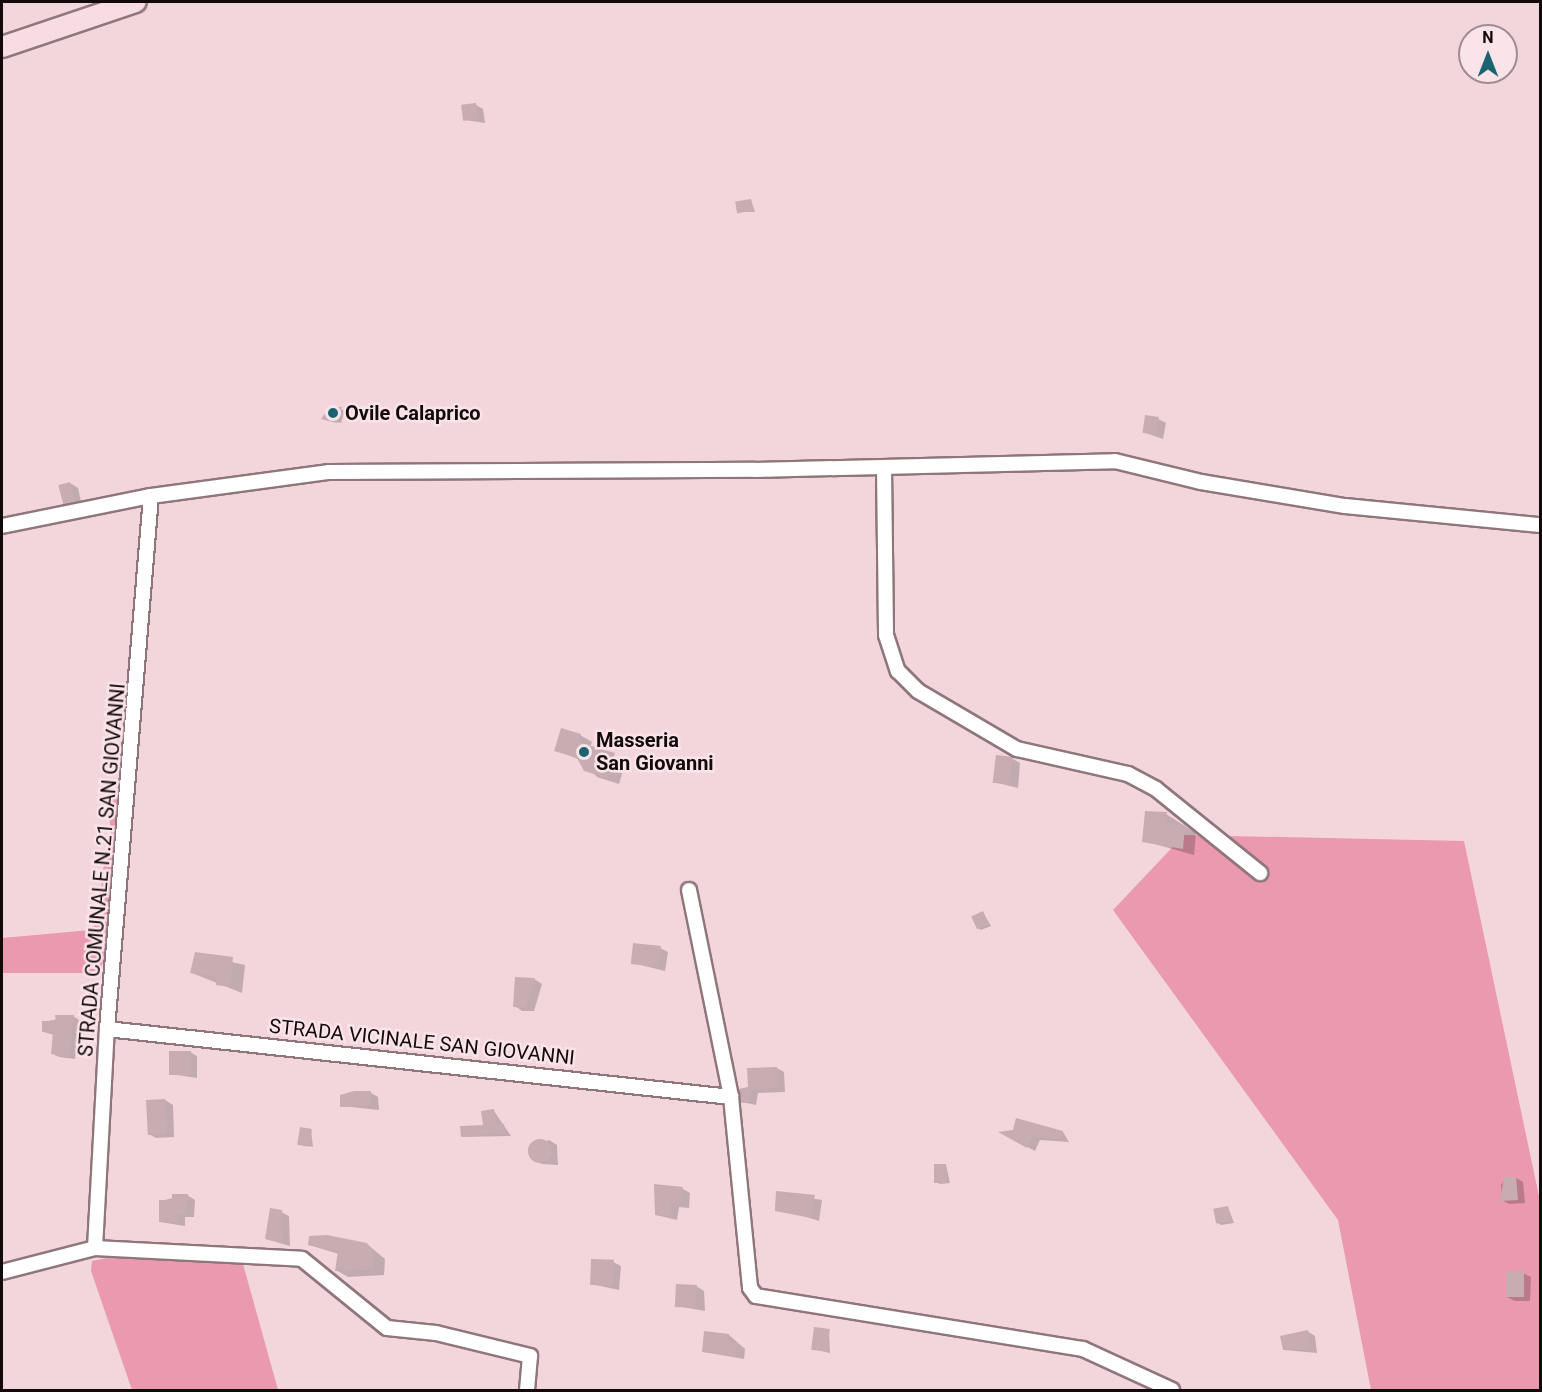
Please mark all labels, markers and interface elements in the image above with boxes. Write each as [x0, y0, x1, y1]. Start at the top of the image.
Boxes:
north arrow [1458, 24, 1518, 84]
text: N [1482, 28, 1494, 47]
place label: Ovile Calaprico [345, 401, 481, 425]
marker: Ovile Calaprico [326, 406, 340, 420]
street label: STRADA COMUNALE N.21 SAN GIOVANNI [74, 682, 130, 1058]
place label: Masseria San Giovanni [596, 728, 714, 775]
marker: Masseria San Giovanni [577, 745, 591, 759]
street label: STRADA VICINALE SAN GIOVANNI [268, 1014, 576, 1070]

